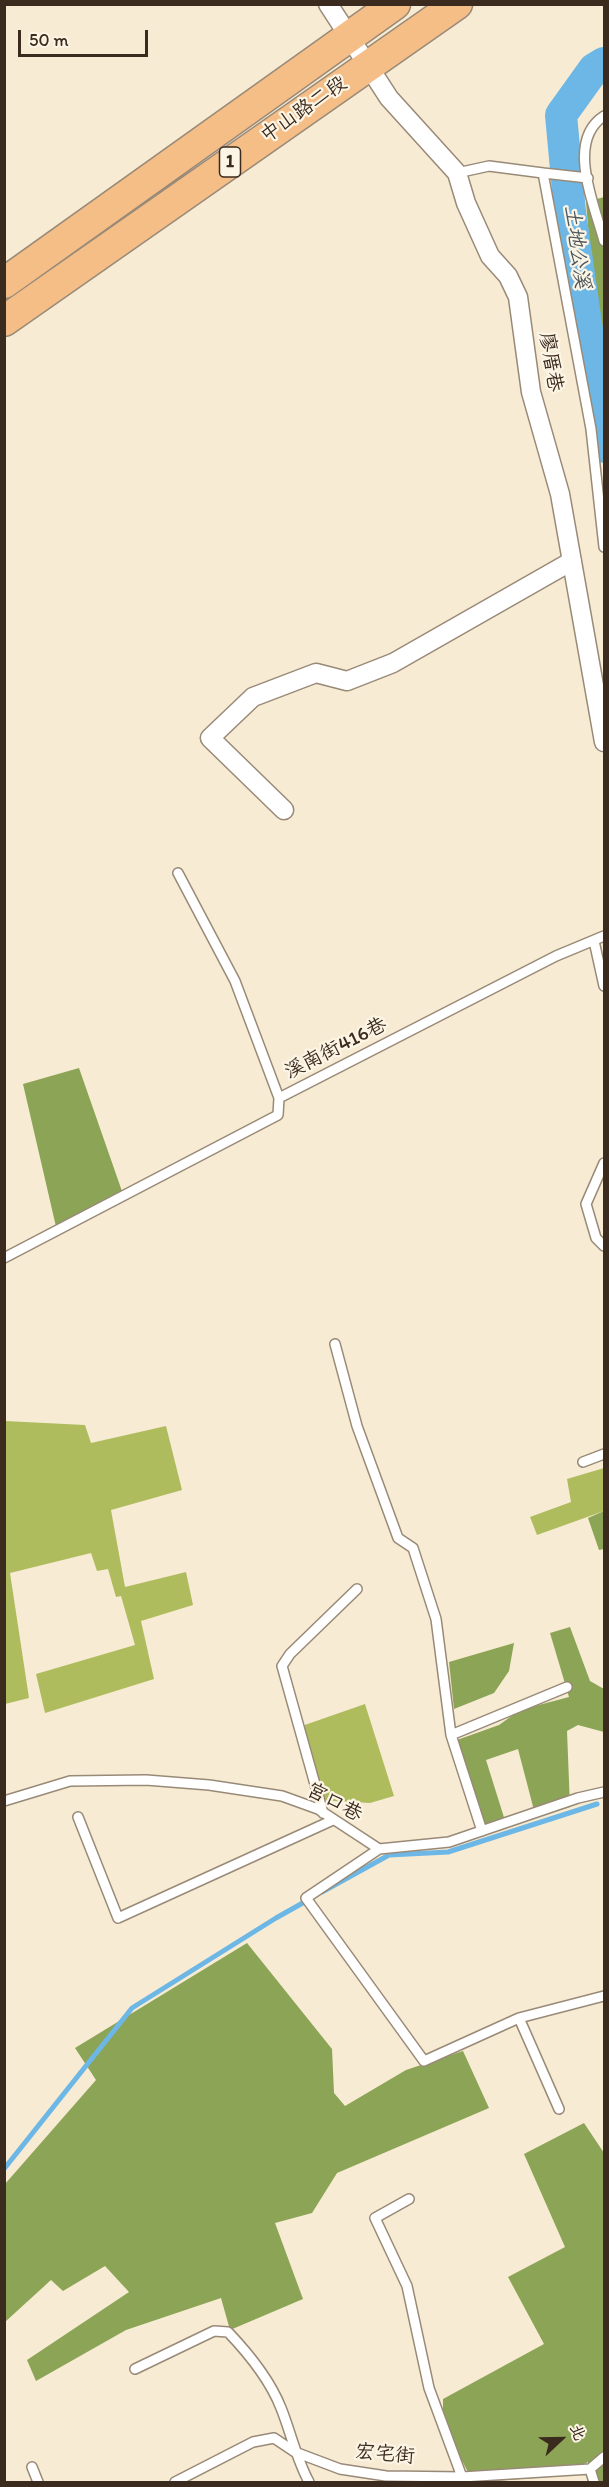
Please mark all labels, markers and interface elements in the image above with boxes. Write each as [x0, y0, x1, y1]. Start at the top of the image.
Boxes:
scale bar [21, 18, 152, 56]
text: 50 m [29, 29, 69, 51]
street label: 中山路二段 [256, 71, 352, 149]
road number: 1 [220, 147, 240, 177]
water label: 土地公溪 [558, 204, 594, 290]
street label: 廖厝巷 [533, 330, 567, 394]
street label: 溪南街416巷 [281, 1013, 391, 1085]
street label: 宮口巷 [302, 1778, 366, 1828]
north arrow [531, 2409, 591, 2469]
text: 北 [566, 2421, 590, 2443]
street label: 宏宅街 [354, 2440, 416, 2470]

